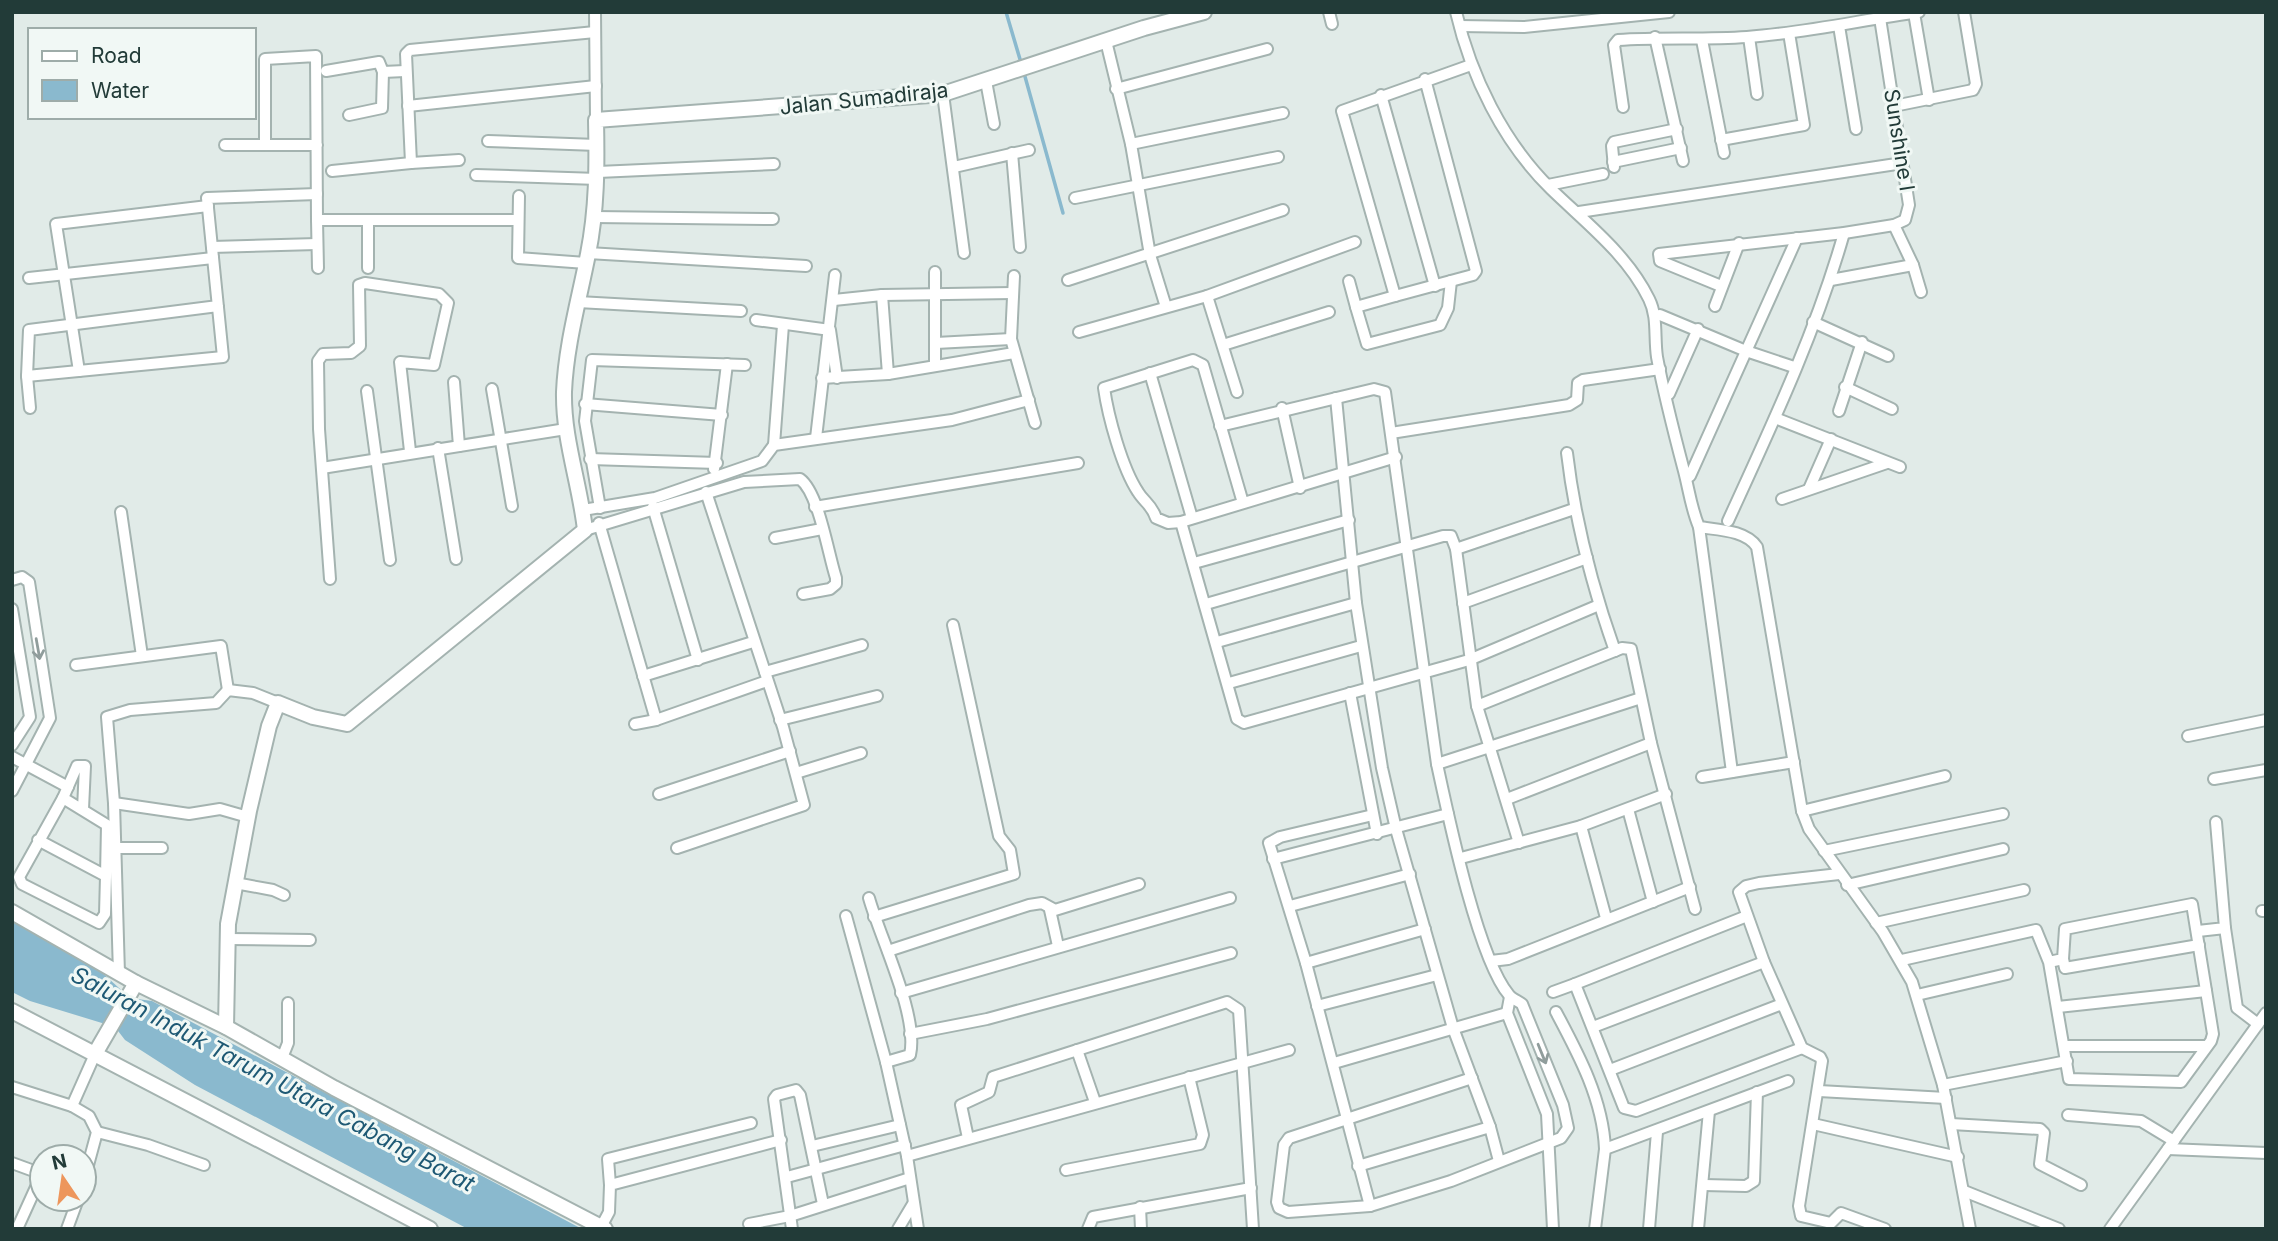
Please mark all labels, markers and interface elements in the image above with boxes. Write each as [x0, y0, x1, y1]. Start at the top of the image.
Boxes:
legend [28, 28, 256, 119]
text: Road [91, 43, 142, 68]
street label: Jalan Sumadiraja [778, 77, 950, 120]
text: Water [91, 78, 149, 103]
street label: Sunshine I [1879, 87, 1920, 193]
one-way arrow [32, 637, 45, 660]
water label: Saluran Induk Tarum Utara Cabang Barat [66, 960, 480, 1198]
one-way arrow [1536, 1042, 1549, 1064]
north arrow [28, 1143, 98, 1213]
text: N [50, 1149, 69, 1175]

